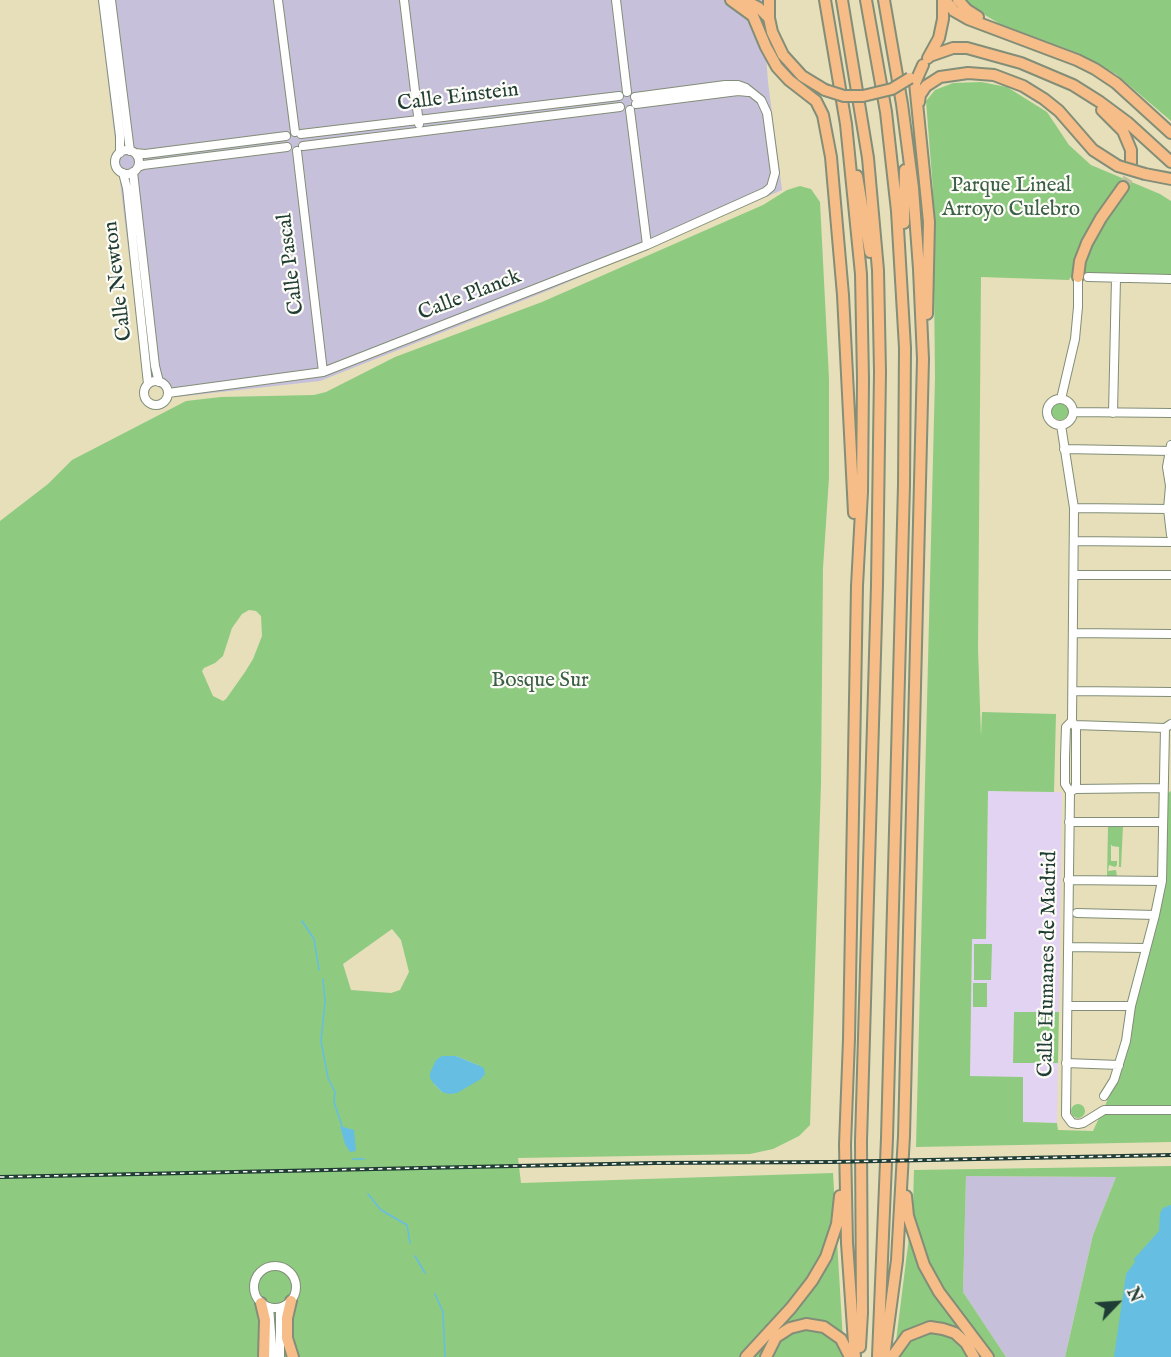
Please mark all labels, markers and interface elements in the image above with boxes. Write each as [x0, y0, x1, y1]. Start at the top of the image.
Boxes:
street label: Calle Einstein [396, 78, 520, 118]
park label: Parque Lineal Arroyo Culebro [942, 174, 1080, 224]
street label: Calle Pascal [273, 212, 311, 316]
street label: Calle Newton [99, 220, 139, 342]
street label: Calle Planck [415, 265, 525, 327]
park label: Bosque Sur [491, 669, 589, 695]
street label: Calle Humanes de Madrid [1034, 851, 1064, 1077]
north arrow [1087, 1273, 1147, 1333]
text: N [1121, 1285, 1145, 1306]

